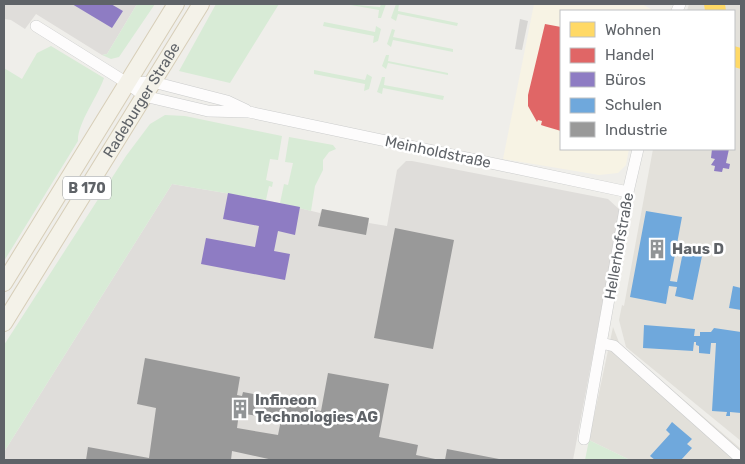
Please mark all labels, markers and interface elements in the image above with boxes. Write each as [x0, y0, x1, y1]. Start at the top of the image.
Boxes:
legend [560, 10, 735, 150]
text: Wohnen [605, 21, 661, 39]
street label: Radeburger Straße [99, 39, 184, 161]
text: Handel [605, 46, 654, 64]
text: Büros [605, 71, 646, 89]
text: Schulen [605, 96, 662, 114]
text: Industrie [605, 121, 667, 139]
street label: Meinholdstraße [383, 132, 493, 172]
road number: B 170 [63, 177, 111, 200]
street label: Hellerhofstraße [601, 191, 637, 301]
building icon: Haus D [646, 238, 668, 260]
place label: Haus D [672, 240, 724, 258]
place label: Infineon Technologies AG [255, 391, 378, 426]
building icon: Infineon Technologies AG [229, 398, 251, 420]

